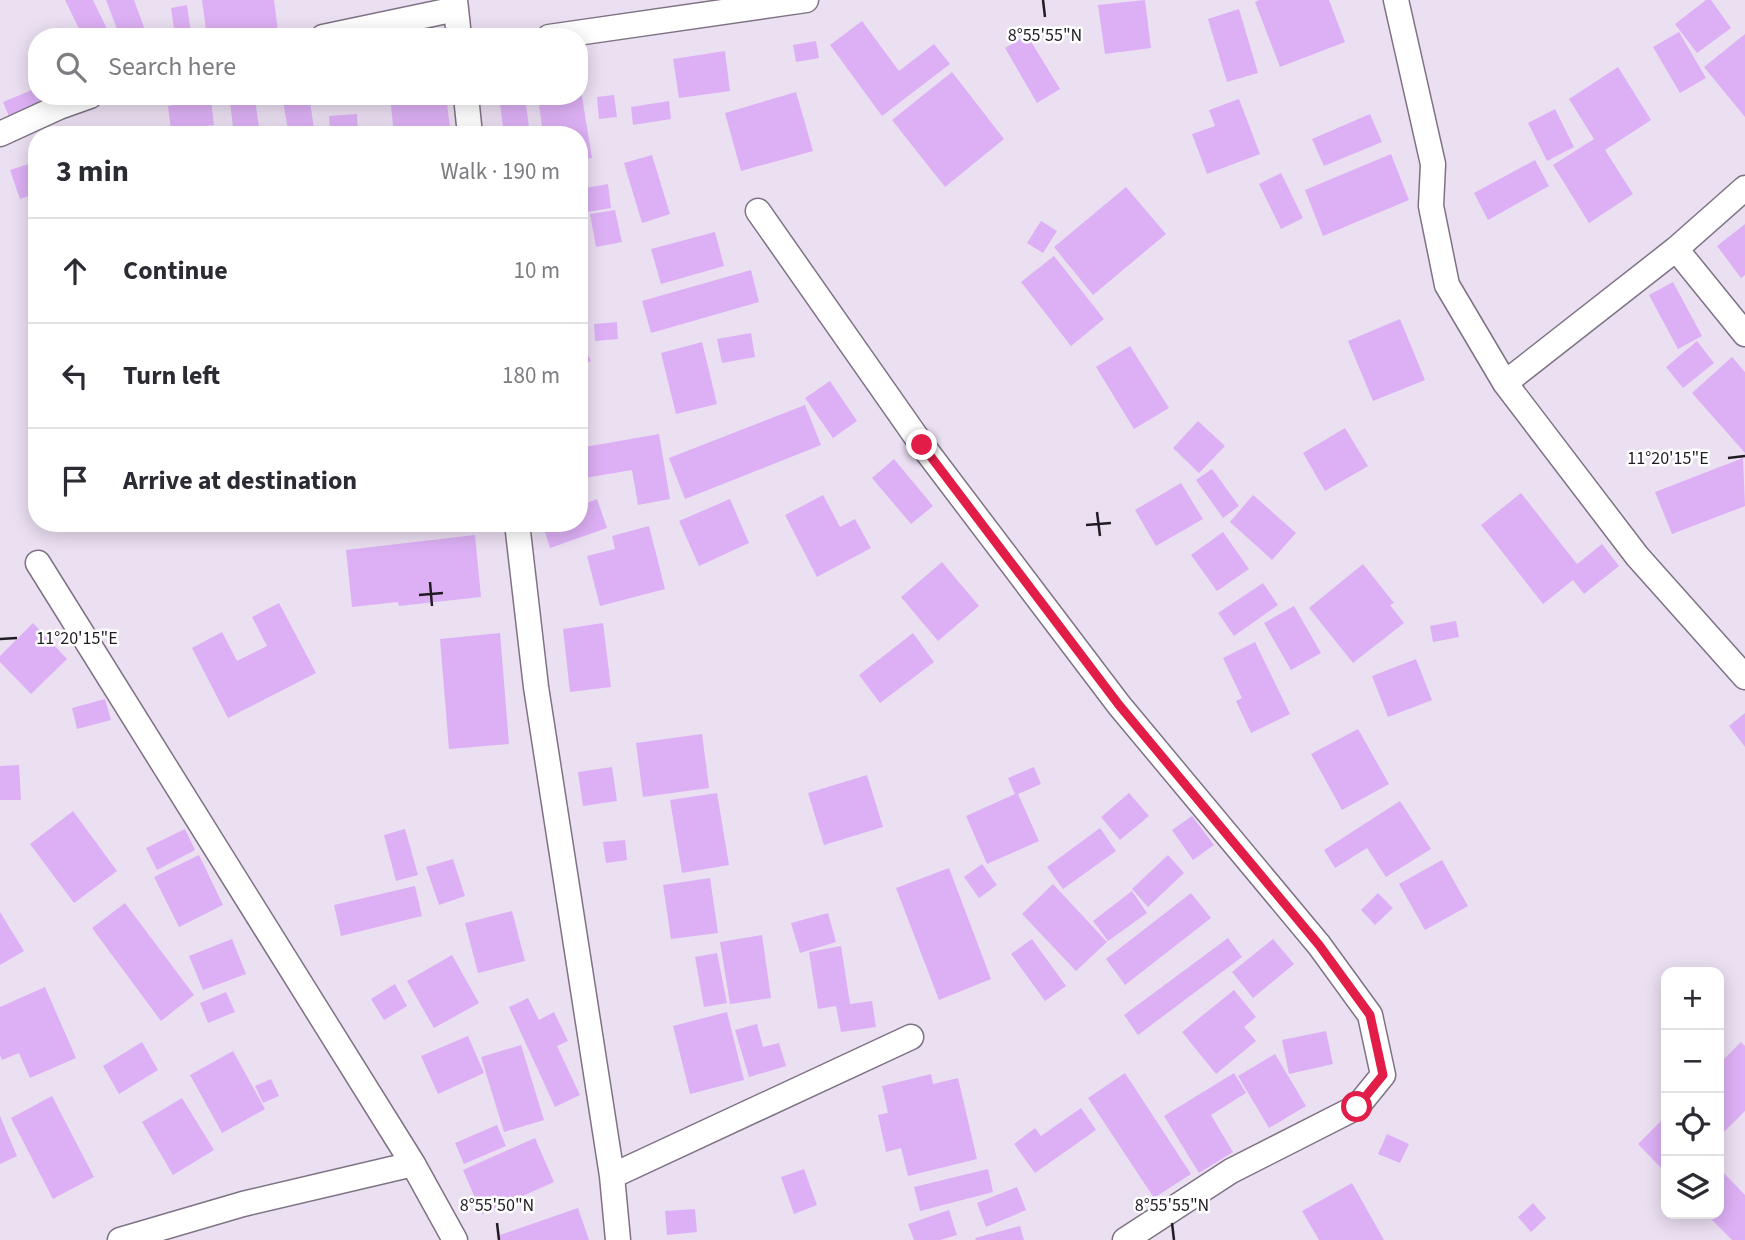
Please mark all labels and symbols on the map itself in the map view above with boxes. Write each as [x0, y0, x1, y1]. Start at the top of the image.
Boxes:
text: 8°55'55"N [1008, 23, 1082, 48]
route end [906, 429, 937, 460]
text: 11°20'15"E [1627, 446, 1709, 471]
text: 11°20'15"E [36, 626, 118, 651]
route start [1341, 1091, 1372, 1122]
text: 8°55'50"N [460, 1193, 534, 1218]
text: 8°55'55"N [1135, 1193, 1209, 1218]

